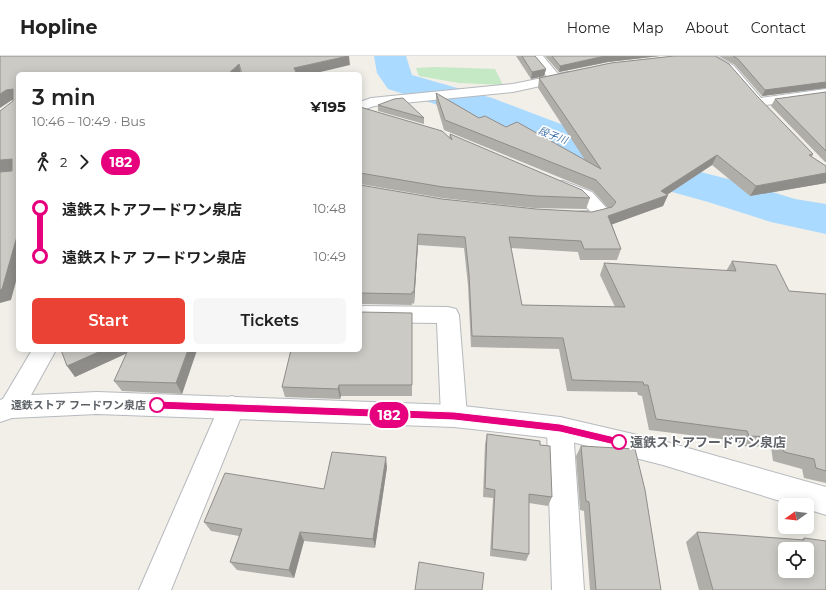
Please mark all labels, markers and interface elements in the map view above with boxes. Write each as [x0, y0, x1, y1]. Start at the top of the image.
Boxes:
text: Hopline [20, 16, 98, 39]
text: Home [567, 19, 610, 37]
text: Map [632, 19, 663, 37]
text: About [685, 19, 729, 37]
text: Contact [751, 19, 806, 37]
text: 3 min [32, 84, 95, 111]
text: ¥195 [310, 97, 346, 116]
text: 10:46 – 10:49 · Bus [32, 113, 145, 129]
water label: 段子川 [536, 124, 570, 147]
icon: walk [32, 151, 54, 173]
icon: forward [73, 151, 95, 173]
text: 182 [109, 153, 132, 171]
text: 2 [60, 154, 67, 170]
text: 遠鉄ストアフードワン泉店 [62, 200, 242, 219]
text: 10:48 [313, 200, 346, 216]
text: 遠鉄ストア フードワン泉店 [62, 248, 246, 267]
text: 10:49 [314, 248, 346, 264]
button: Start [32, 298, 185, 344]
button: Tickets [193, 298, 346, 344]
marker: 遠鉄ストア フードワン泉店 [149, 397, 165, 413]
place label: 遠鉄ストア フードワン泉店 [11, 398, 146, 412]
line badge: 182 [366, 402, 412, 428]
text: 182 [378, 406, 401, 424]
marker: 遠鉄ストアフードワン泉店 [611, 434, 627, 450]
place label: 遠鉄ストアフードワン泉店 [630, 434, 786, 450]
north arrow [778, 498, 814, 534]
map controls [778, 498, 814, 578]
button: locate [778, 542, 814, 578]

